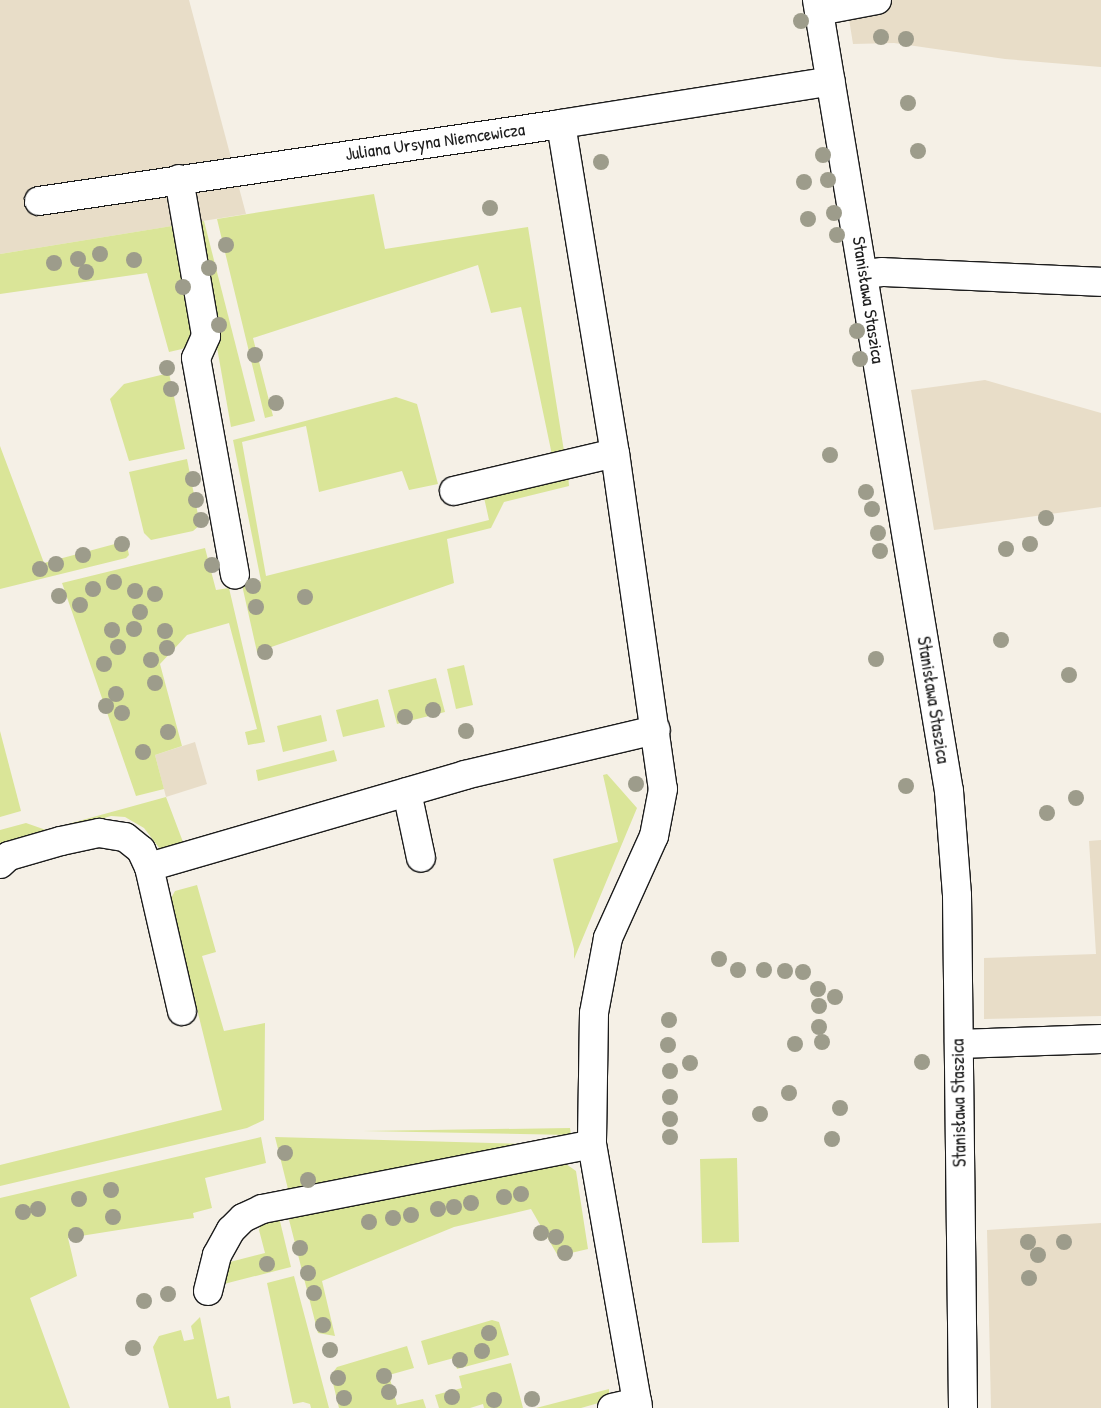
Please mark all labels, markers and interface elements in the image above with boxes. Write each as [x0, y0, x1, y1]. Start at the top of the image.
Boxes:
street label: Juliana Ursyna Niemcewicza [344, 119, 526, 165]
street label: Stanisława Staszica [847, 235, 889, 365]
street label: Stanisława Staszica [912, 635, 954, 765]
street label: Stanisława Staszica [947, 1039, 971, 1167]

